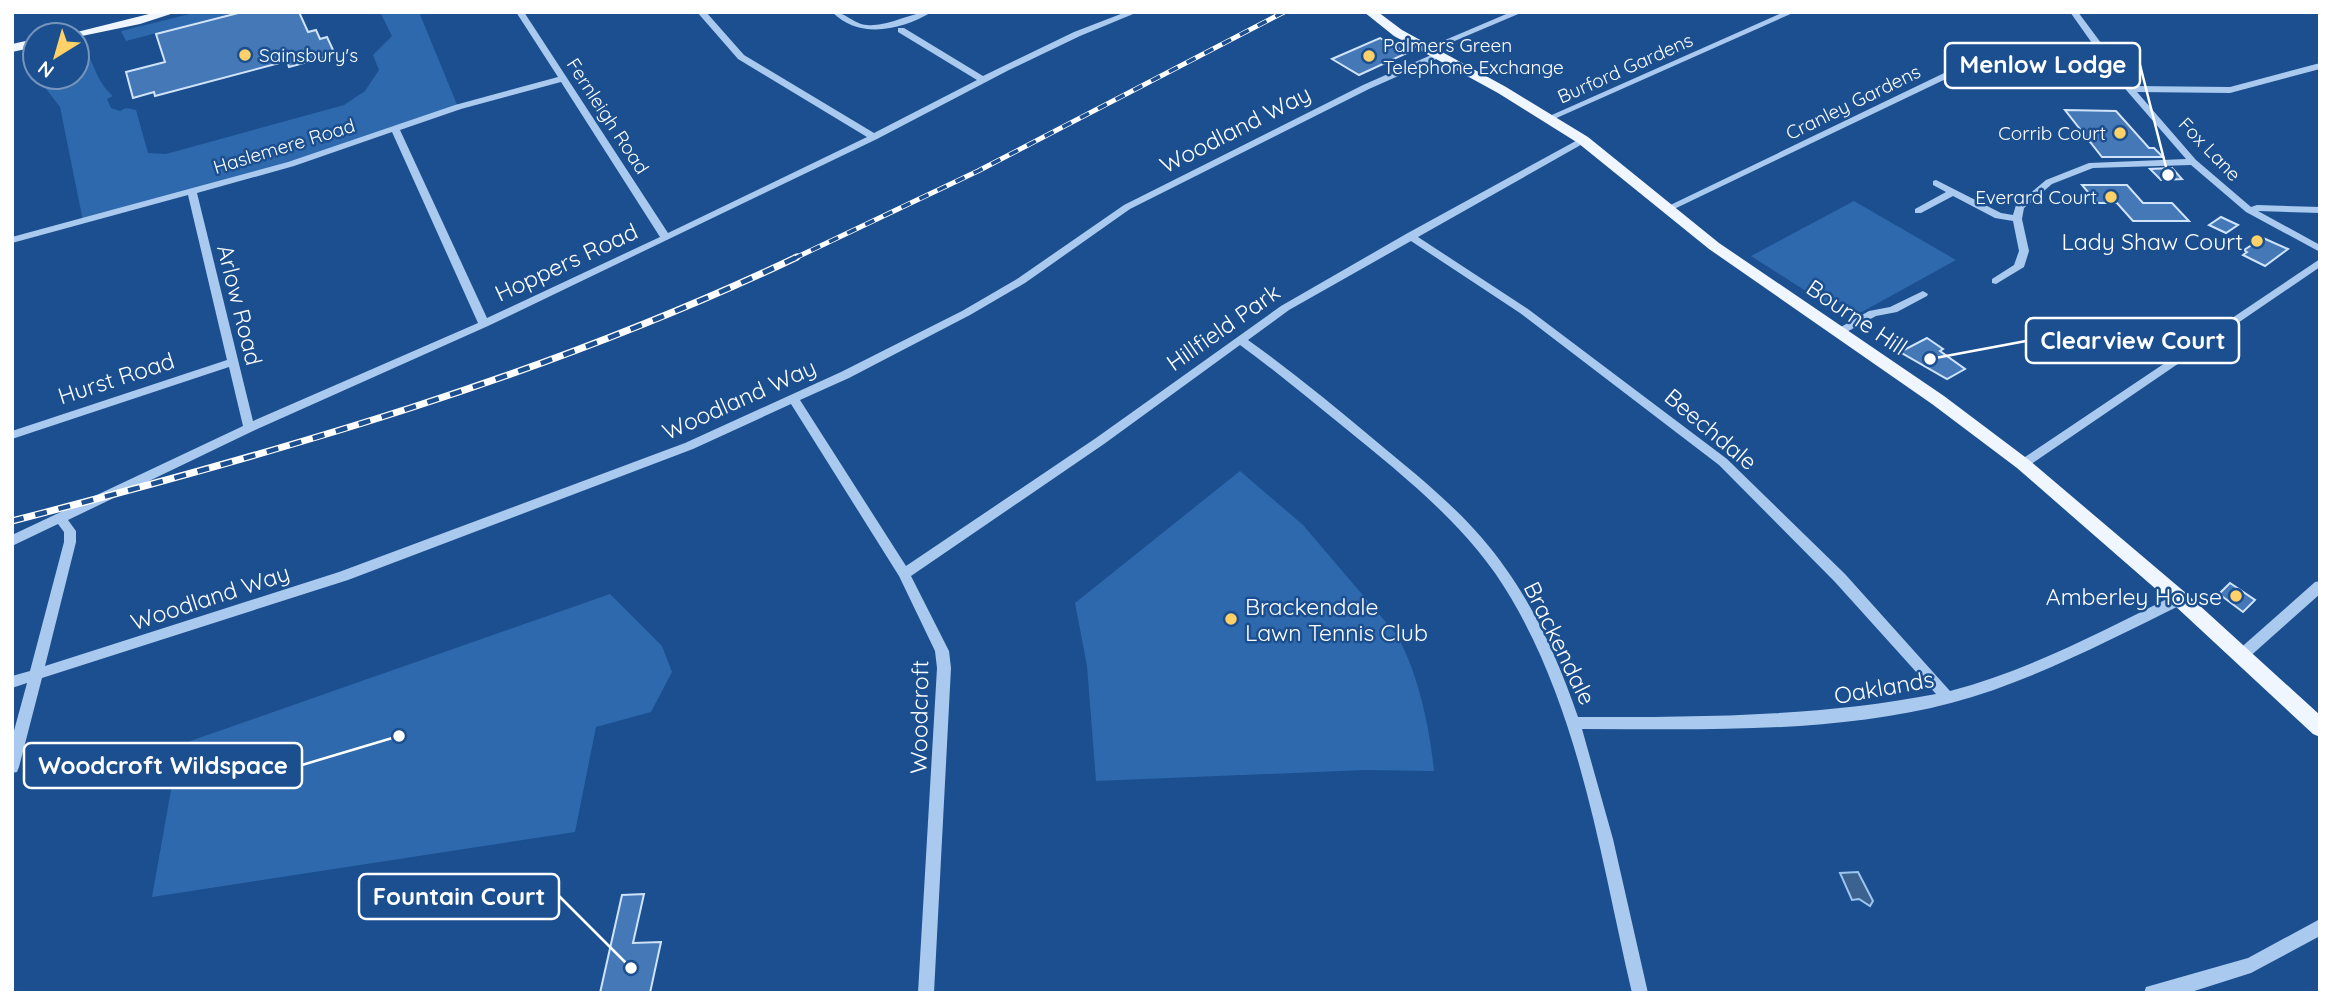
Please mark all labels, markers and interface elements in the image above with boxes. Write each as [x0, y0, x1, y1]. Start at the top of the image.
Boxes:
north arrow [21, 21, 91, 91]
street label: Burford Gardens [1554, 27, 1697, 109]
place label: Palmers Green Telephone Exchange [1383, 33, 1564, 79]
place label: Sainsbury's [259, 43, 358, 67]
callout: Menlow Lodge [1945, 43, 2140, 88]
marker: Sainsbury's [237, 47, 253, 63]
marker: Palmers Green Telephone Exchange [1361, 48, 1377, 64]
text: Menlow Lodge [1959, 49, 2127, 79]
street label: Fernleigh Road [562, 53, 654, 179]
text: N [33, 56, 59, 83]
street label: Cranley Gardens [1782, 59, 1924, 145]
street label: Woodland Way [1155, 79, 1315, 179]
street label: Fox Lane [2174, 112, 2246, 186]
street label: Haslemere Road [210, 113, 358, 179]
place label: Corrib Court [1998, 121, 2106, 145]
marker: Corrib Court [2112, 125, 2128, 141]
place label: Everard Court [1975, 185, 2097, 209]
marker: Everard Court [2103, 189, 2119, 205]
street label: Hoppers Road [490, 216, 642, 308]
place label: Lady Shaw Court [2062, 227, 2243, 256]
marker: Lady Shaw Court [2249, 233, 2265, 249]
street label: Arlow Road [211, 242, 269, 368]
street label: Bourne Hill [1801, 273, 1913, 361]
street label: Hillfield Park [1161, 277, 1285, 377]
callout: Clearview Court [2026, 318, 2239, 363]
text: Clearview Court [2040, 325, 2226, 355]
street label: Hurst Road [54, 346, 178, 410]
street label: Woodland Way [658, 352, 820, 446]
street label: Beechdale [1659, 382, 1763, 476]
street label: Woodland Way [127, 558, 293, 636]
street label: Brackendale [1518, 577, 1602, 709]
place label: Amberley House [2046, 582, 2222, 611]
marker: Amberley House [2228, 588, 2244, 604]
place label: Brackendale Lawn Tennis Club [1245, 592, 1428, 647]
marker: Brackendale Lawn Tennis Club [1223, 611, 1239, 627]
street label: Woodcroft [904, 660, 934, 774]
street label: Oaklands [1832, 664, 1936, 710]
callout: Woodcroft Wildspace [24, 743, 302, 788]
text: Woodcroft Wildspace [38, 750, 288, 780]
callout: Fountain Court [359, 874, 559, 919]
text: Fountain Court [373, 881, 545, 911]

